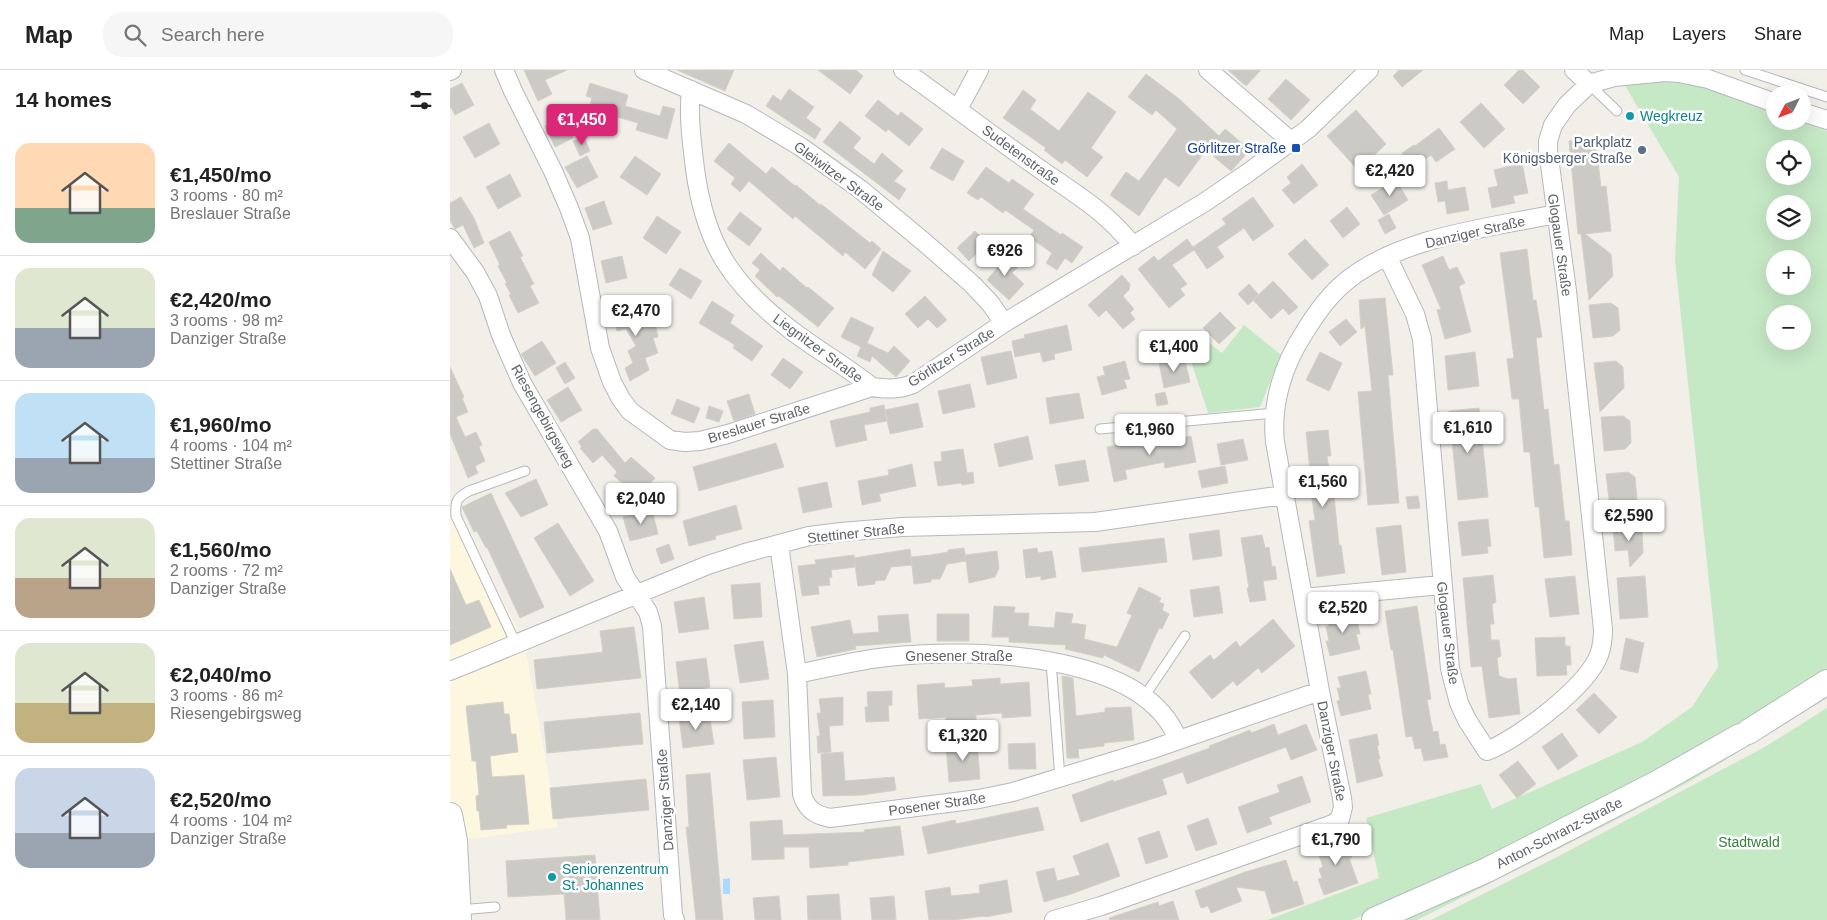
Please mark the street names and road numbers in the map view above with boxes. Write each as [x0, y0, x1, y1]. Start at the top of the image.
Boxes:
street label: Sudetenstraße [979, 122, 1063, 189]
street label: Gleiwitzer Straße [791, 138, 887, 214]
street label: Glogauer Straße [1545, 193, 1575, 298]
street label: Danziger Straße [1424, 213, 1527, 251]
street label: Liegnitzer Straße [770, 310, 866, 386]
street label: Görlitzer Straße [905, 324, 997, 390]
street label: Riesengebirgsweg [508, 362, 578, 470]
street label: Breslauer Straße [706, 400, 812, 446]
street label: Stettiner Straße [806, 520, 906, 546]
street label: Glogauer Straße [1434, 581, 1462, 686]
street label: Gnesener Straße [905, 648, 1013, 664]
street label: Danziger Straße [1314, 699, 1350, 803]
street label: Danziger Straße [653, 748, 677, 851]
street label: Posener Straße [887, 789, 987, 819]
street label: Anton-Schranz-Straße [1493, 794, 1625, 872]

